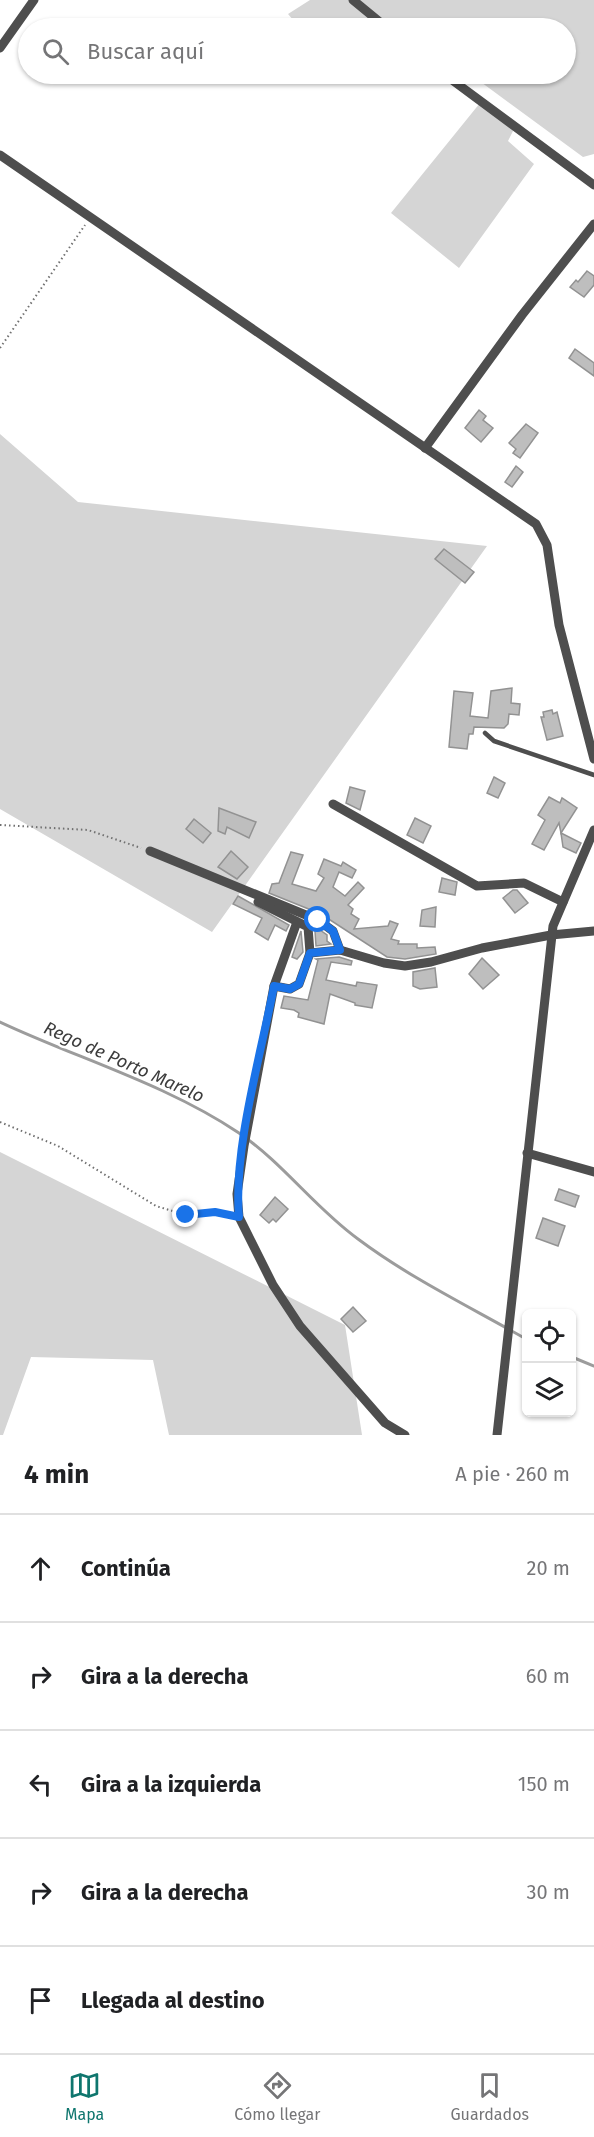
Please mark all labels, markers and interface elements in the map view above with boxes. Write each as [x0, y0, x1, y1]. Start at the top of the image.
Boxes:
search box [18, 18, 576, 84]
icon: search [39, 35, 72, 68]
text: Buscar aquí [87, 38, 204, 65]
route start [304, 906, 330, 932]
water label: Rego de Porto Marelo [40, 1017, 208, 1107]
route end [172, 1201, 198, 1227]
map controls [522, 1309, 576, 1417]
button: locate [522, 1309, 576, 1363]
button: layers [522, 1363, 576, 1417]
text: 4 min [24, 1459, 89, 1490]
text: A pie · 260 m [455, 1462, 570, 1486]
icon: ahead [24, 1552, 57, 1585]
text: Continúa [81, 1555, 171, 1582]
text: 20 m [527, 1556, 570, 1580]
icon: right [24, 1660, 57, 1693]
text: Gira a la derecha [81, 1663, 249, 1690]
text: 60 m [526, 1664, 570, 1688]
icon: left [24, 1768, 57, 1801]
text: Gira a la izquierda [81, 1771, 261, 1798]
text: 150 m [518, 1772, 570, 1796]
icon: right [24, 1876, 57, 1909]
text: Gira a la derecha [81, 1879, 249, 1906]
text: 30 m [526, 1880, 570, 1904]
icon: arrive [24, 1984, 57, 2017]
text: Llegada al destino [81, 1987, 265, 2014]
tab: Mapa [65, 2069, 104, 2124]
tab: Cómo llegar [234, 2069, 320, 2124]
tab: Guardados [450, 2069, 529, 2124]

